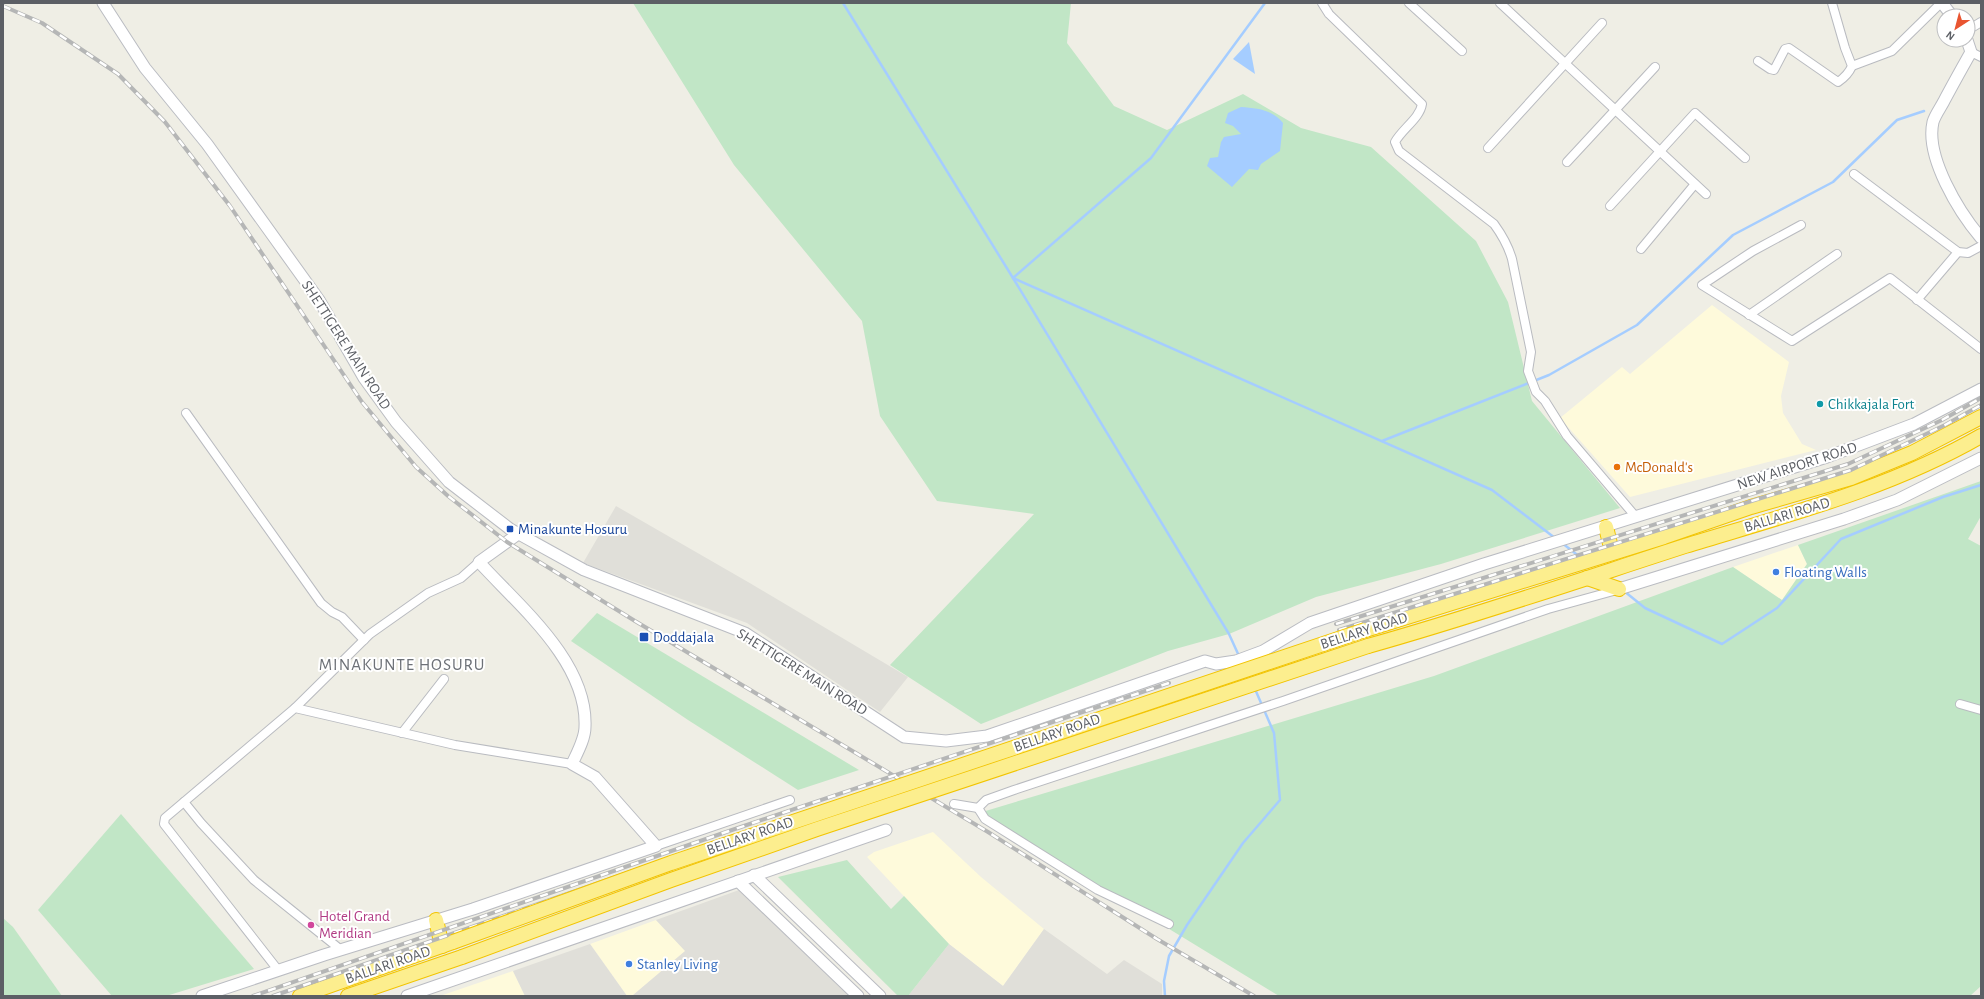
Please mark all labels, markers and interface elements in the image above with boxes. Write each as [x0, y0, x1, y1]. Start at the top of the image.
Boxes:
north arrow [1936, 8, 1976, 48]
text: N [1944, 29, 1957, 42]
street label: SHETTIGERE MAIN ROAD [299, 278, 393, 412]
place label: Chikkajala Fort [1828, 397, 1915, 412]
marker: Chikkajala Fort [1815, 399, 1825, 409]
street label: NEW AIRPORT ROAD [1735, 439, 1859, 492]
place label: McDonald's [1625, 460, 1693, 475]
marker: McDonald's [1612, 462, 1622, 472]
street label: BALLARI ROAD [1742, 495, 1832, 535]
place label: Minakunte Hosuru [518, 522, 627, 537]
marker: Minakunte Hosuru [505, 524, 515, 534]
place label: Floating Walls [1784, 565, 1867, 580]
marker: Floating Walls [1771, 567, 1781, 577]
street label: BELLARY ROAD [1319, 610, 1410, 652]
street label: SHETTIGERE MAIN ROAD [734, 626, 870, 718]
place label: Doddajala [653, 630, 714, 645]
marker: Doddajala [638, 631, 650, 643]
district label: MINAKUNTE HOSURU [319, 656, 485, 673]
street label: BELLARY ROAD [1012, 711, 1103, 755]
street label: BELLARY ROAD [705, 814, 796, 858]
place label: Hotel Grand Meridian [319, 909, 390, 941]
marker: Hotel Grand Meridian [306, 920, 316, 930]
street label: BALLARI ROAD [344, 943, 433, 987]
place label: Stanley Living [637, 957, 718, 972]
marker: Stanley Living [624, 959, 634, 969]

